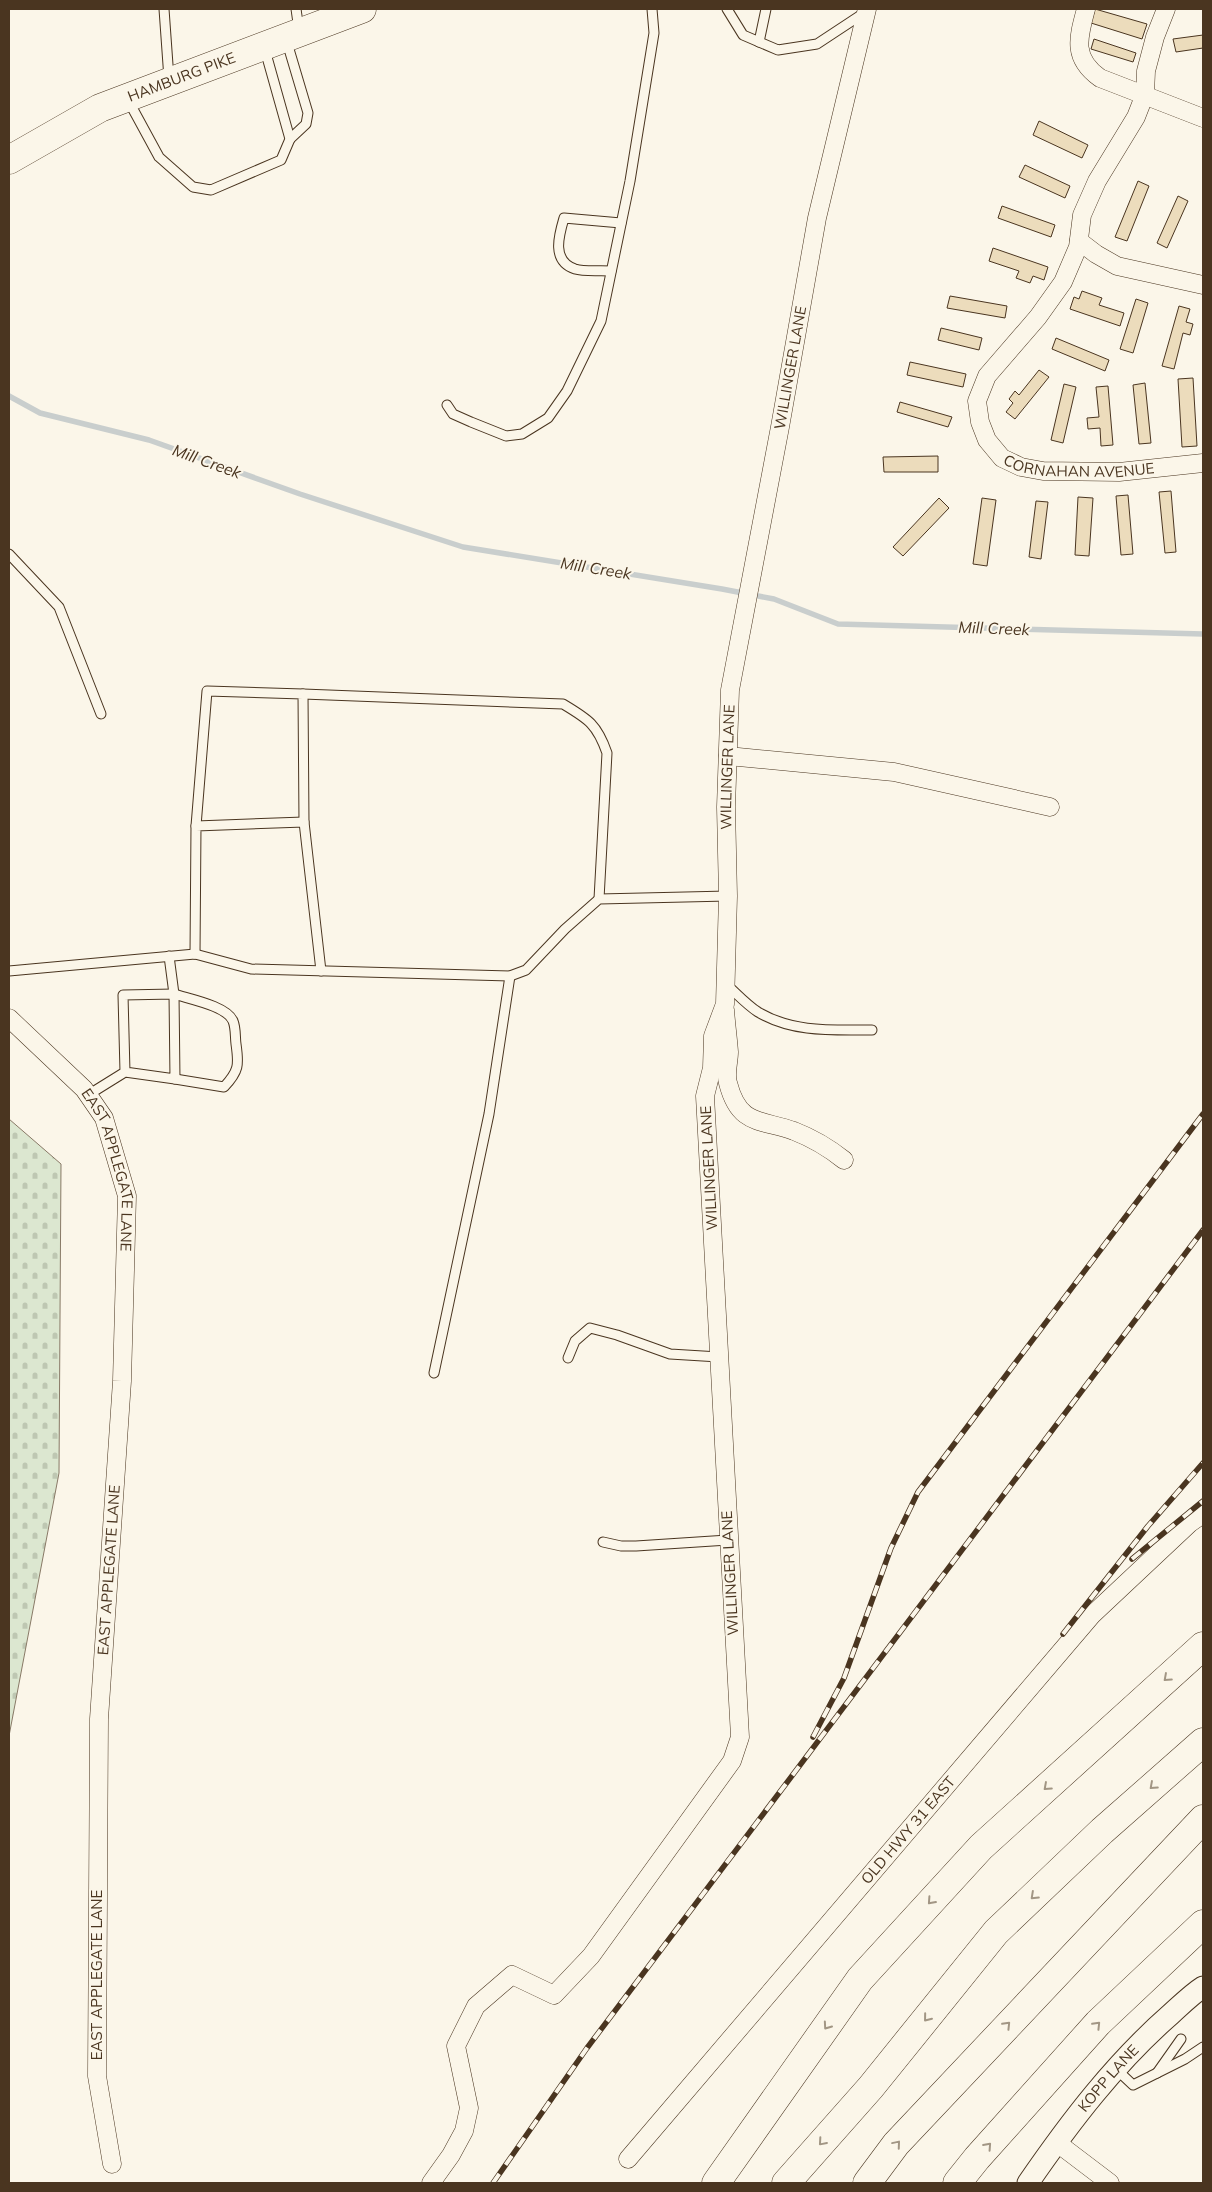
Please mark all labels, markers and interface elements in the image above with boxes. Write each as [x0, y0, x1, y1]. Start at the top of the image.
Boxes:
street label: HAMBURG PIKE [125, 48, 238, 106]
street label: WILLINGER LANE [770, 304, 810, 431]
water label: Mill Creek [170, 439, 245, 483]
street label: CORNAHAN AVENUE [1000, 450, 1155, 481]
water label: Mill Creek [559, 553, 634, 584]
water label: Mill Creek [958, 617, 1031, 639]
street label: WILLINGER LANE [716, 704, 739, 830]
street label: EAST APPLEGATE LANE [77, 1084, 138, 1252]
street label: WILLINGER LANE [696, 1105, 721, 1231]
street label: EAST APPLEGATE LANE [93, 1484, 124, 1656]
street label: WILLINGER LANE [717, 1510, 742, 1636]
one-way arrow [1164, 1672, 1173, 1681]
street label: OLD HWY 31 EAST [857, 1772, 959, 1888]
one-way arrow [1150, 1780, 1159, 1789]
one-way arrow [1043, 1782, 1052, 1791]
street label: EAST APPLEGATE LANE [87, 1889, 106, 2060]
one-way arrow [1031, 1890, 1040, 1899]
one-way arrow [928, 1896, 937, 1905]
one-way arrow [923, 2012, 932, 2021]
one-way arrow [824, 2020, 833, 2030]
one-way arrow [1001, 2022, 1010, 2031]
one-way arrow [1091, 2022, 1100, 2031]
street label: KOPP LANE [1074, 2040, 1143, 2116]
one-way arrow [820, 2136, 828, 2145]
one-way arrow [891, 2141, 899, 2150]
one-way arrow [982, 2142, 991, 2151]

